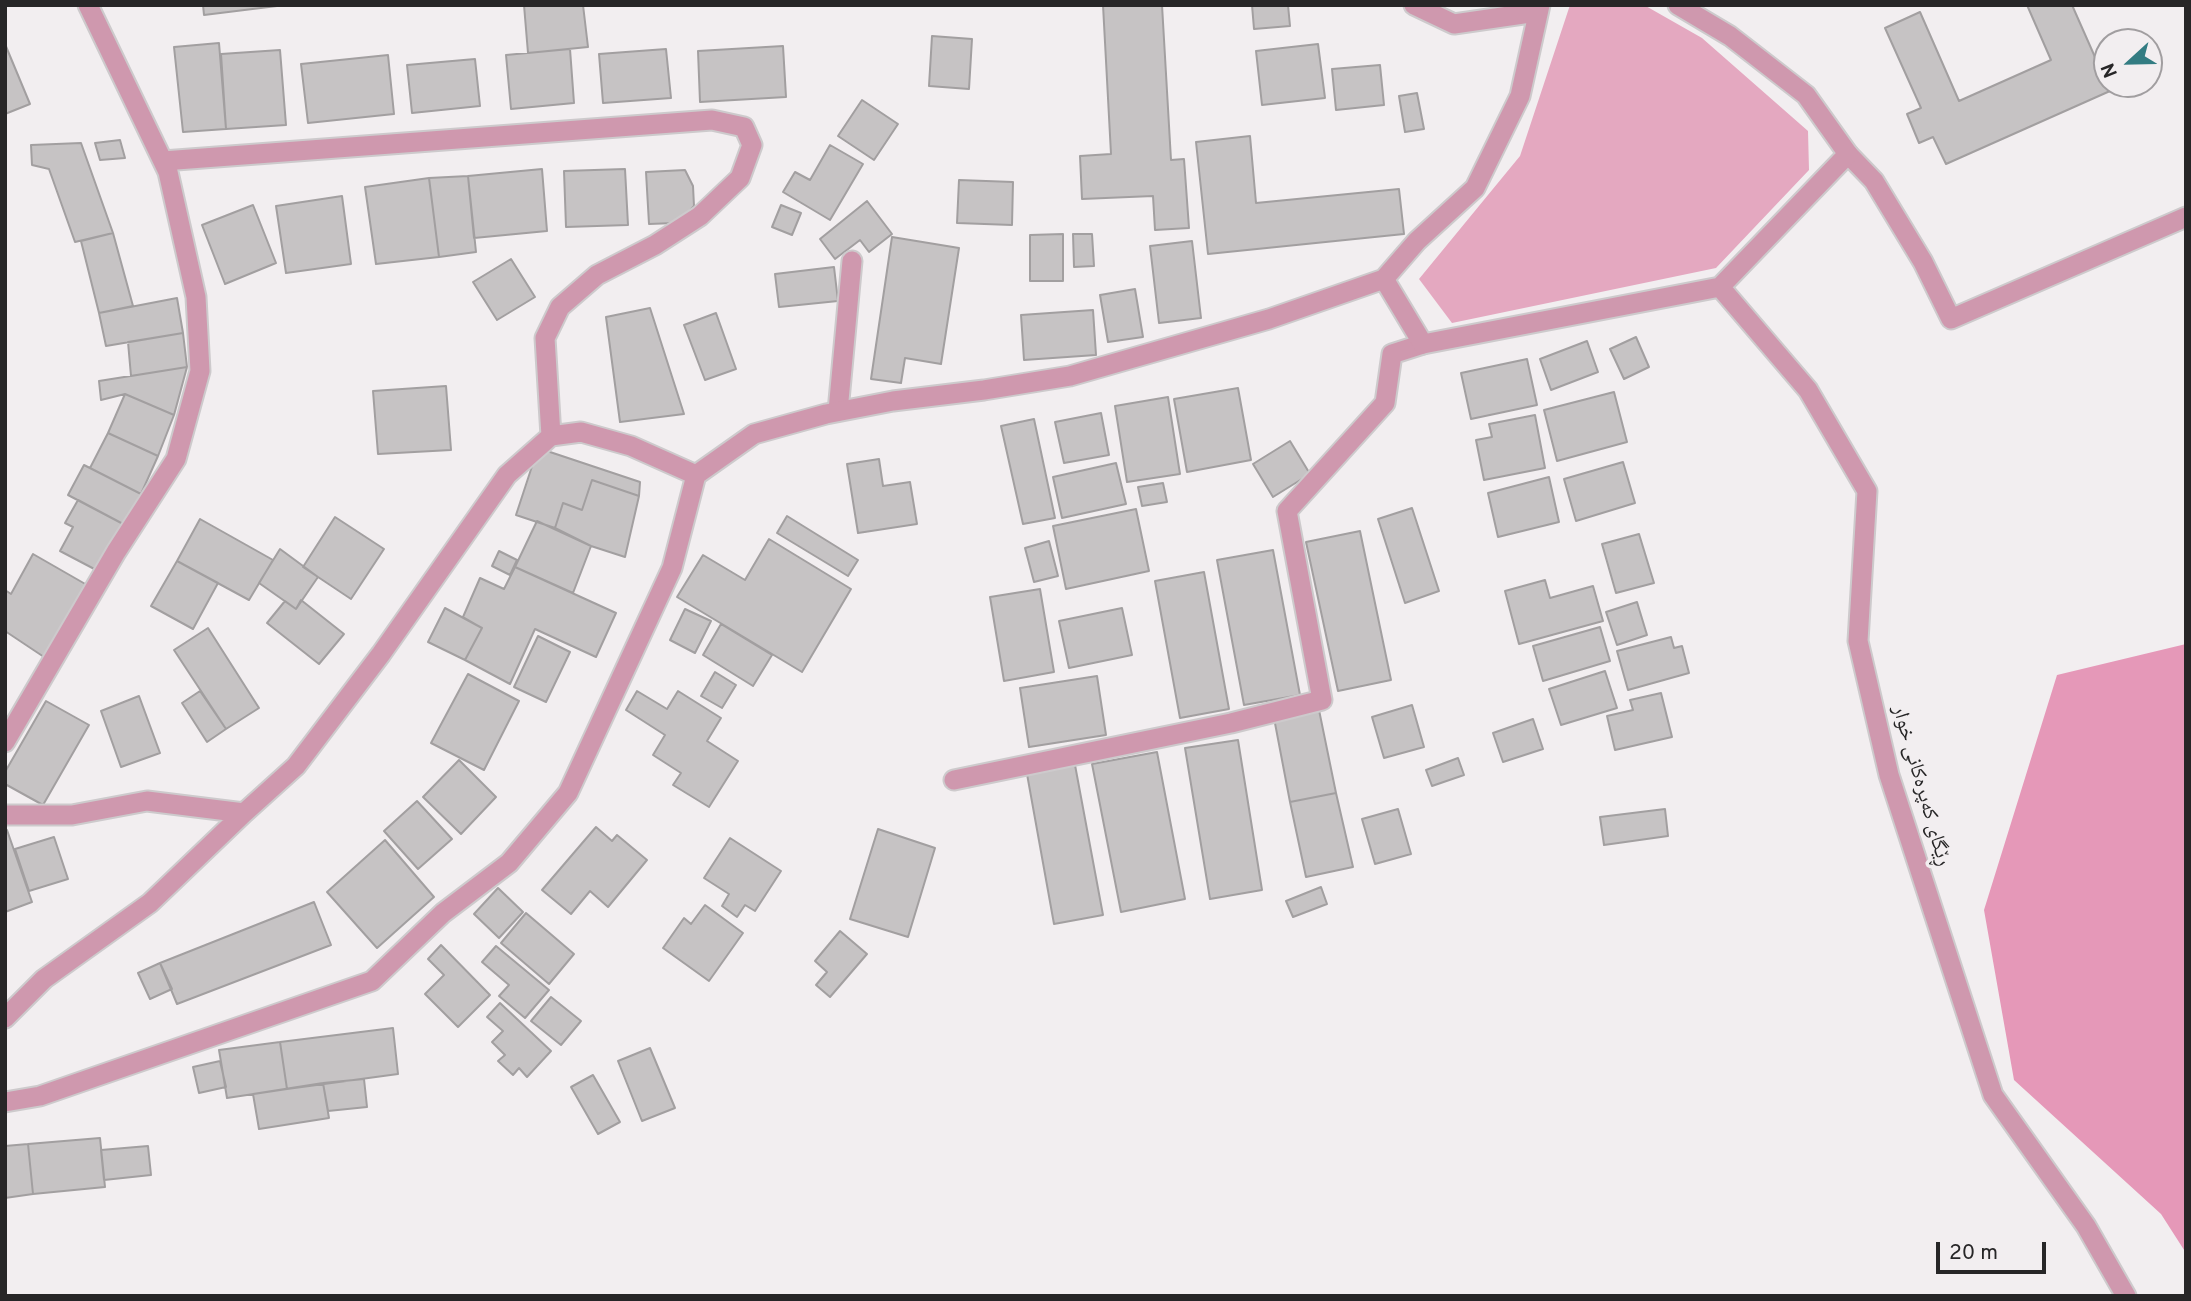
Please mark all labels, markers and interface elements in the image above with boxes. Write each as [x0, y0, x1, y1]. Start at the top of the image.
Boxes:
north arrow [2093, 28, 2163, 98]
text: N [2097, 59, 2124, 81]
street label: ڕێگای کەپرەکانی خوار [1885, 703, 1955, 869]
scale bar [1939, 1228, 2049, 1272]
text: 20 m [1949, 1240, 1998, 1267]

